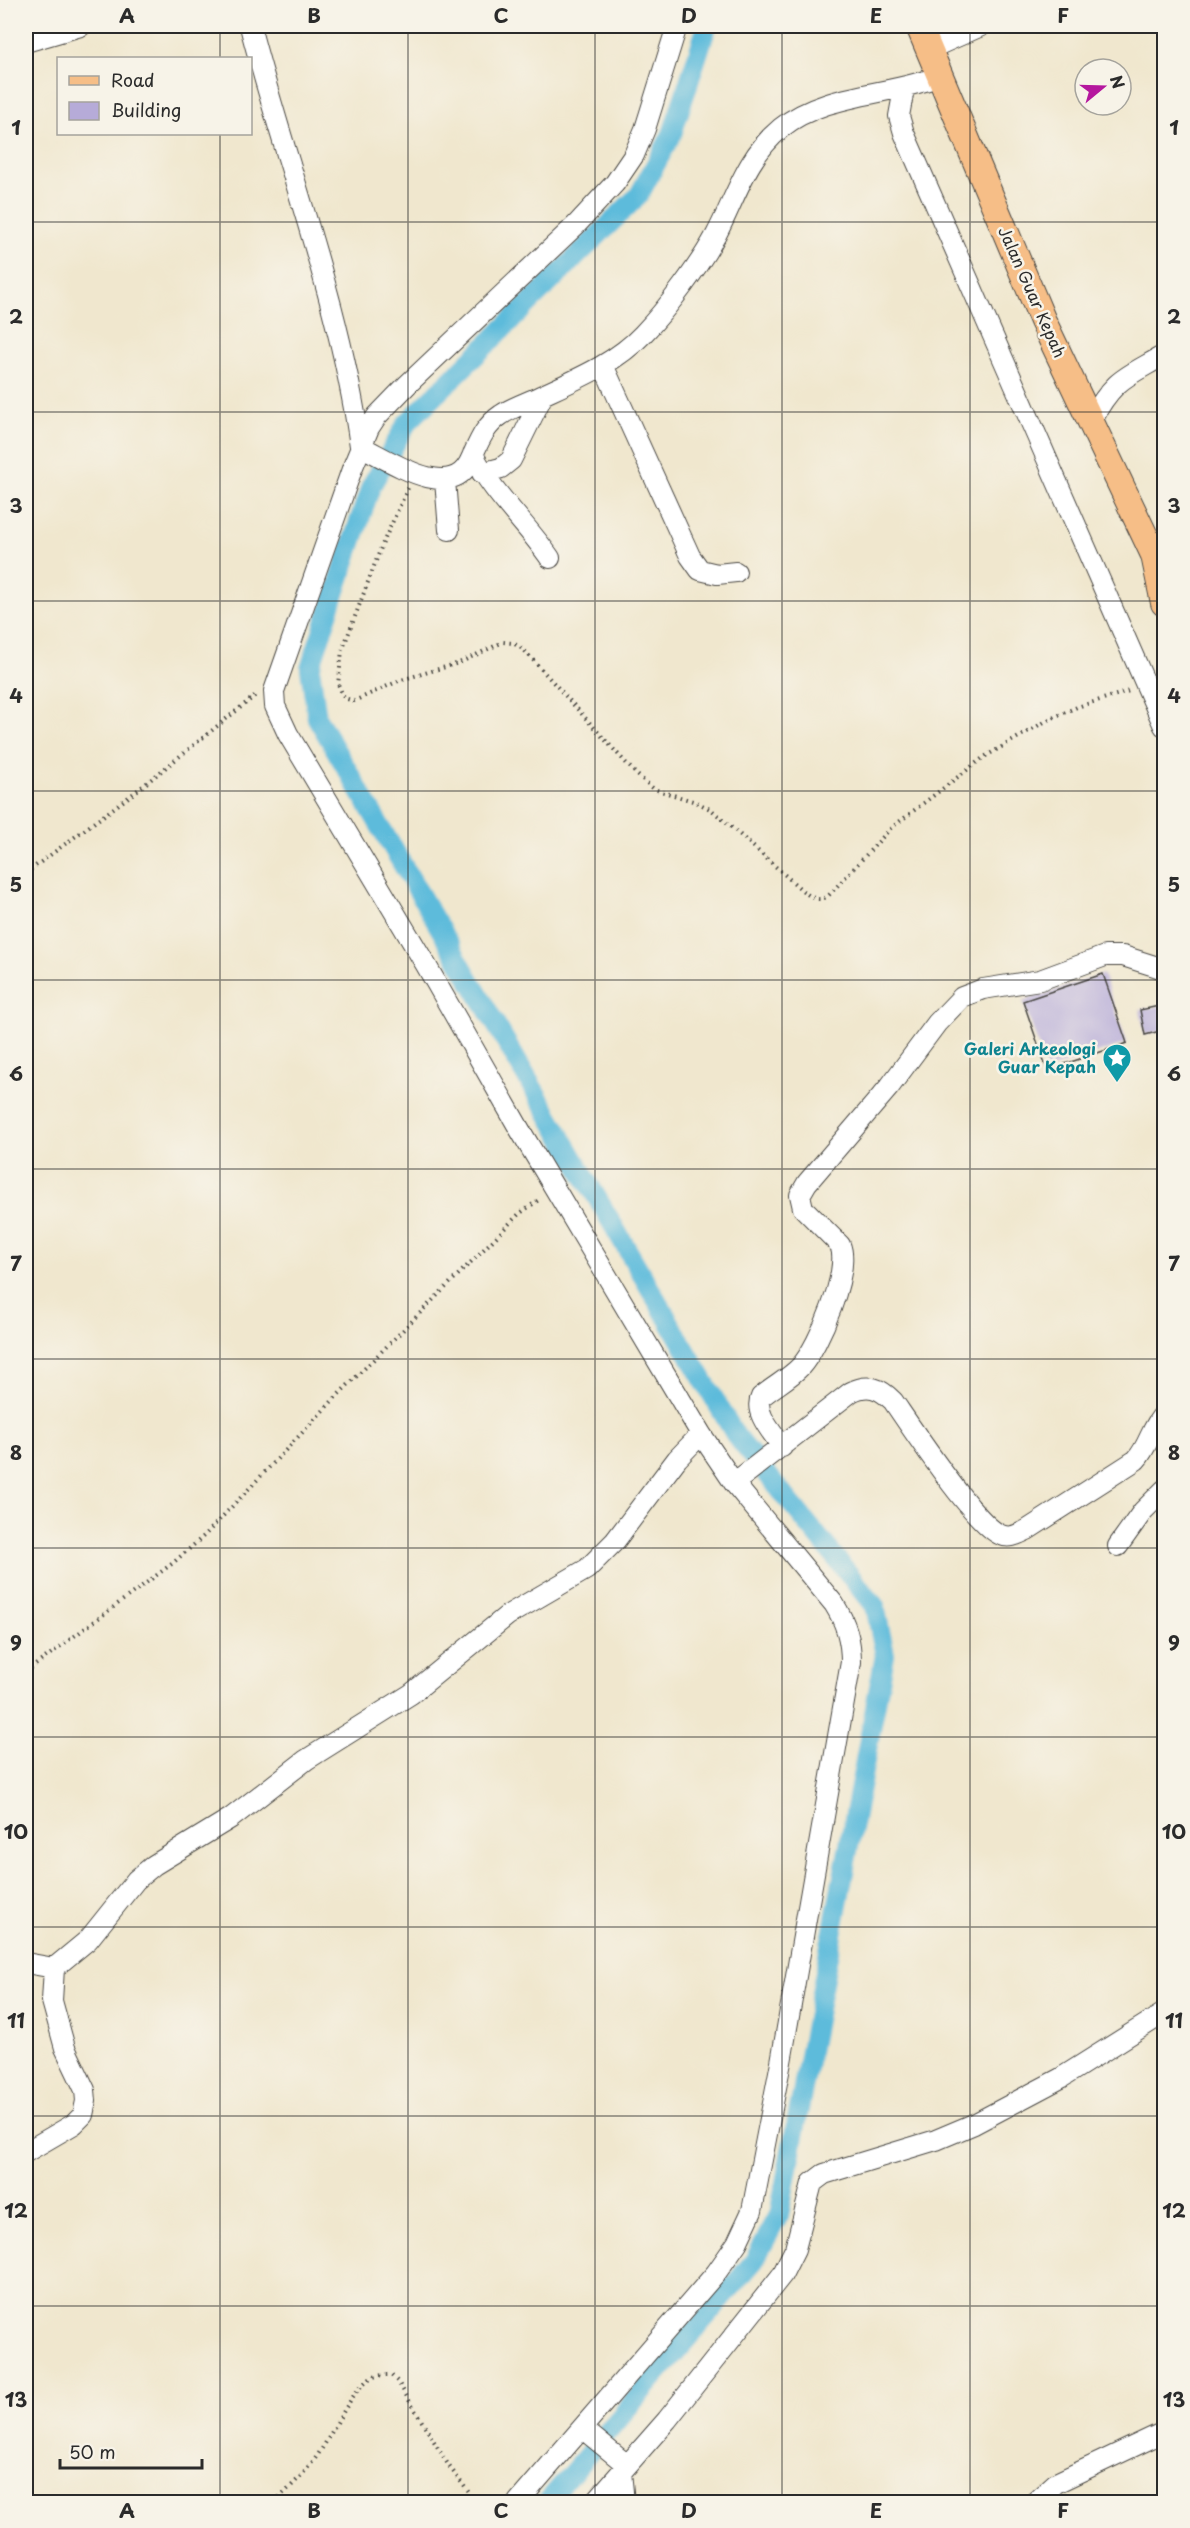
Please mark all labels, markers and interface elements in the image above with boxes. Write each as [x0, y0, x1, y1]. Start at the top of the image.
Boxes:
text: A [119, 0, 135, 30]
text: B [307, 0, 321, 30]
text: C [493, 0, 509, 30]
text: D [681, 0, 697, 30]
text: E [870, 0, 882, 30]
text: F [1057, 0, 1069, 30]
legend [57, 57, 252, 135]
north arrow [1073, 57, 1133, 117]
text: Road [111, 66, 155, 93]
text: N [1105, 72, 1132, 92]
text: Building [111, 96, 181, 123]
text: 1 [11, 112, 21, 142]
text: 1 [1169, 112, 1179, 142]
street label: Jalan Guar Kepah [993, 222, 1073, 361]
text: 2 [9, 301, 23, 331]
text: 2 [1167, 301, 1181, 331]
text: 3 [9, 490, 23, 520]
text: 3 [1167, 490, 1181, 520]
text: 4 [9, 680, 23, 710]
text: 4 [1167, 680, 1181, 710]
text: 5 [10, 869, 22, 899]
text: 5 [1168, 869, 1180, 899]
place label: Galeri Arkeologi Guar Kepah [964, 1036, 1096, 1078]
place icon: Galeri Arkeologi Guar Kepah [1101, 1042, 1133, 1084]
text: 6 [9, 1058, 23, 1088]
text: 6 [1167, 1058, 1181, 1088]
text: 7 [10, 1248, 22, 1278]
text: 7 [1168, 1248, 1180, 1278]
text: 8 [10, 1437, 22, 1467]
text: 8 [1168, 1437, 1180, 1467]
text: 9 [10, 1627, 22, 1657]
text: 9 [1168, 1627, 1180, 1657]
text: 10 [4, 1816, 28, 1846]
text: 10 [1162, 1816, 1186, 1846]
text: 11 [7, 2005, 25, 2035]
text: 11 [1165, 2005, 1183, 2035]
text: 12 [4, 2195, 28, 2225]
text: 12 [1162, 2195, 1186, 2225]
text: 13 [5, 2384, 27, 2414]
text: 13 [1163, 2384, 1185, 2414]
scale bar [60, 2432, 202, 2470]
text: 50 m [69, 2438, 116, 2465]
text: A [119, 2495, 135, 2525]
text: B [307, 2495, 321, 2525]
text: C [493, 2495, 509, 2525]
text: D [681, 2495, 697, 2525]
text: E [870, 2495, 882, 2525]
text: F [1057, 2495, 1069, 2525]

